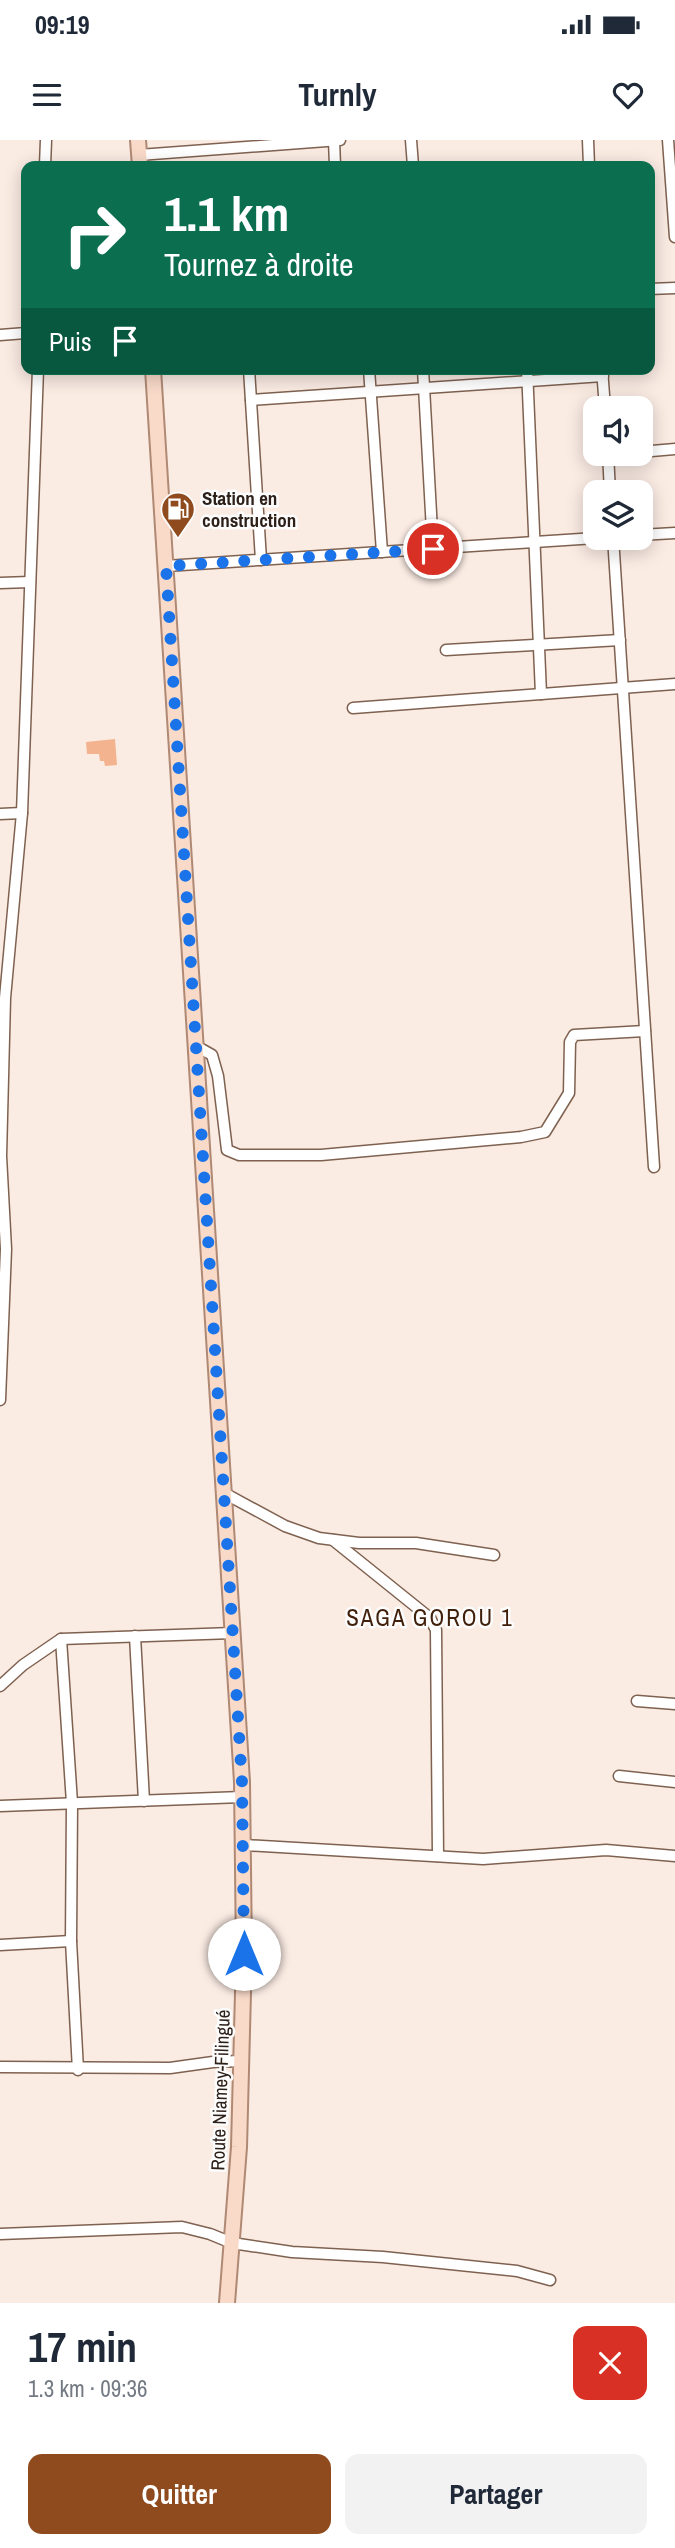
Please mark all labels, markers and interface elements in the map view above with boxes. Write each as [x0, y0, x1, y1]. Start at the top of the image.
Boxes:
text: 09:19 [35, 7, 90, 42]
text: Turnly [298, 73, 377, 116]
icon: menu [28, 76, 66, 114]
icon: heart [609, 76, 647, 114]
text: 1.1 km [164, 180, 289, 246]
icon: right [49, 189, 140, 280]
text: Tournez à droite [164, 243, 354, 286]
icon: arrive [106, 322, 144, 360]
text: Puis [49, 324, 92, 359]
map controls [583, 396, 653, 550]
button: sound [583, 396, 653, 466]
button: layers [583, 480, 653, 550]
place label: Station en construction [202, 485, 296, 533]
fuel station icon: Station en construction [159, 490, 197, 539]
pin [403, 519, 463, 579]
icon: arrive [414, 530, 452, 568]
district label: SAGA GOROU 1 [346, 1602, 514, 1633]
position arrow [207, 1917, 281, 1991]
street label: Route Niamey-Filingué [204, 2009, 236, 2171]
text: 17 min [28, 2319, 137, 2375]
button: close [573, 2326, 647, 2400]
text: 1.3 km · 09:36 [28, 2373, 148, 2404]
button: Quitter [28, 2454, 331, 2534]
button: Partager [345, 2454, 647, 2534]

